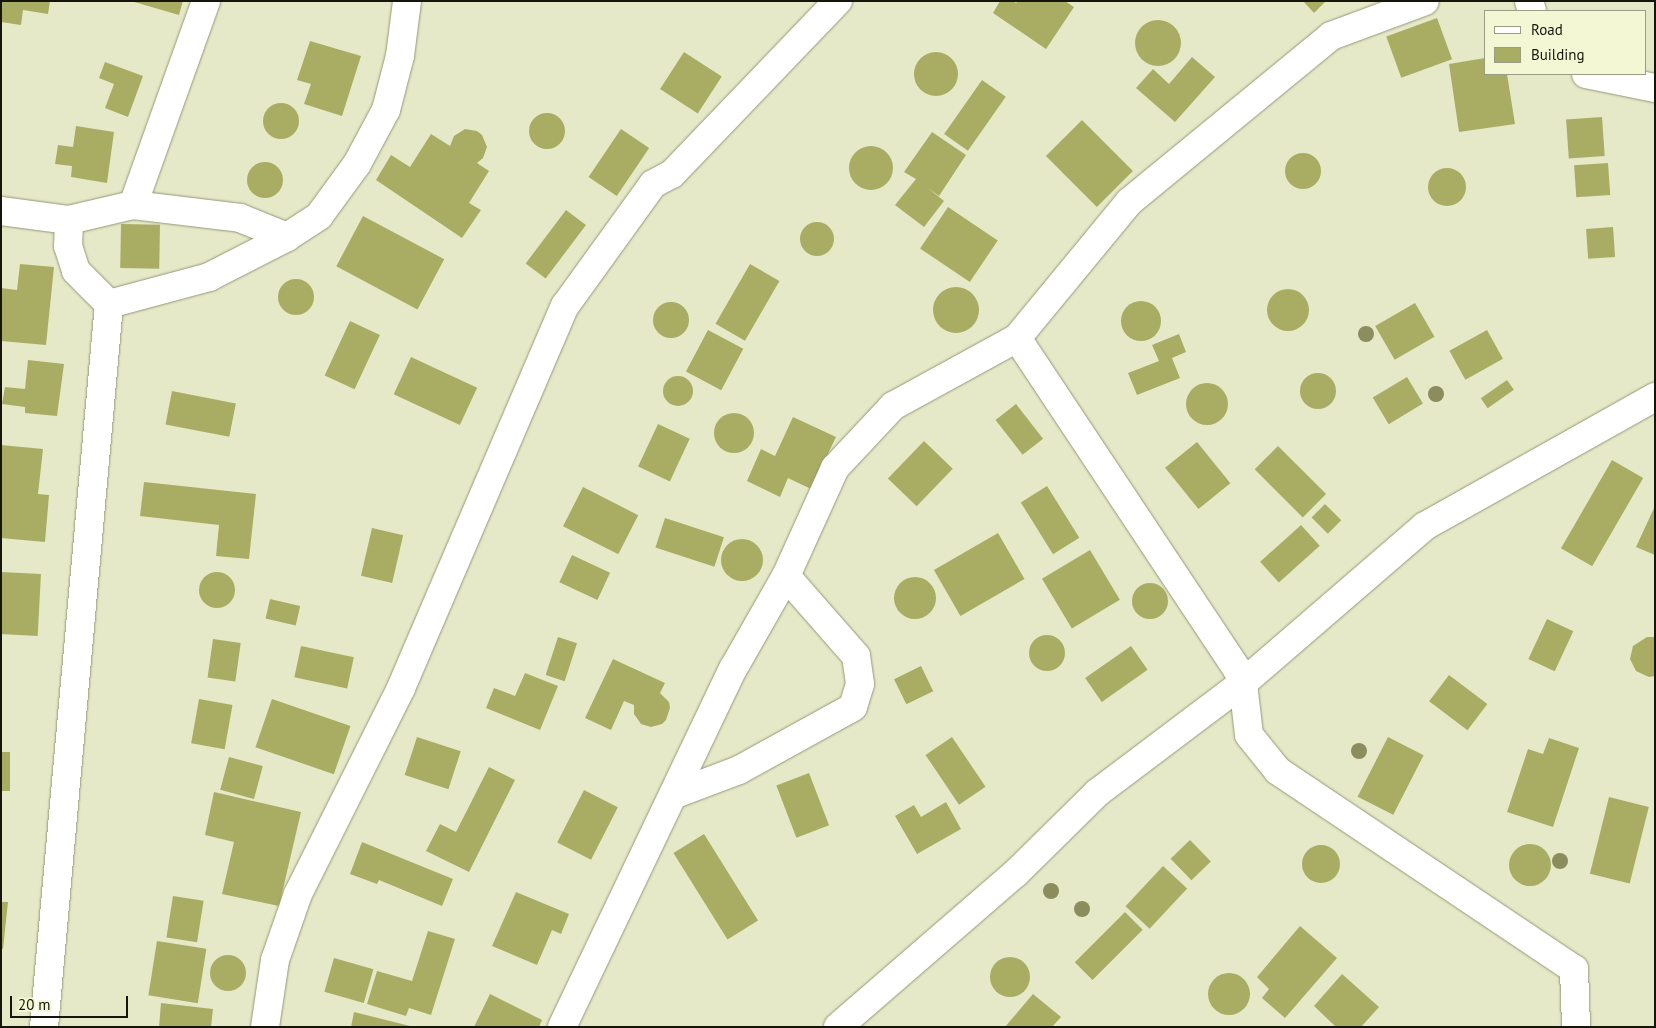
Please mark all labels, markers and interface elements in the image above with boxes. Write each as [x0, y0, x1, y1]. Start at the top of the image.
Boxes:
legend [1484, 10, 1646, 75]
text: Road [1531, 20, 1563, 39]
text: Building [1531, 45, 1585, 64]
scale bar [12, 986, 130, 1018]
text: 20 m [18, 995, 51, 1014]

